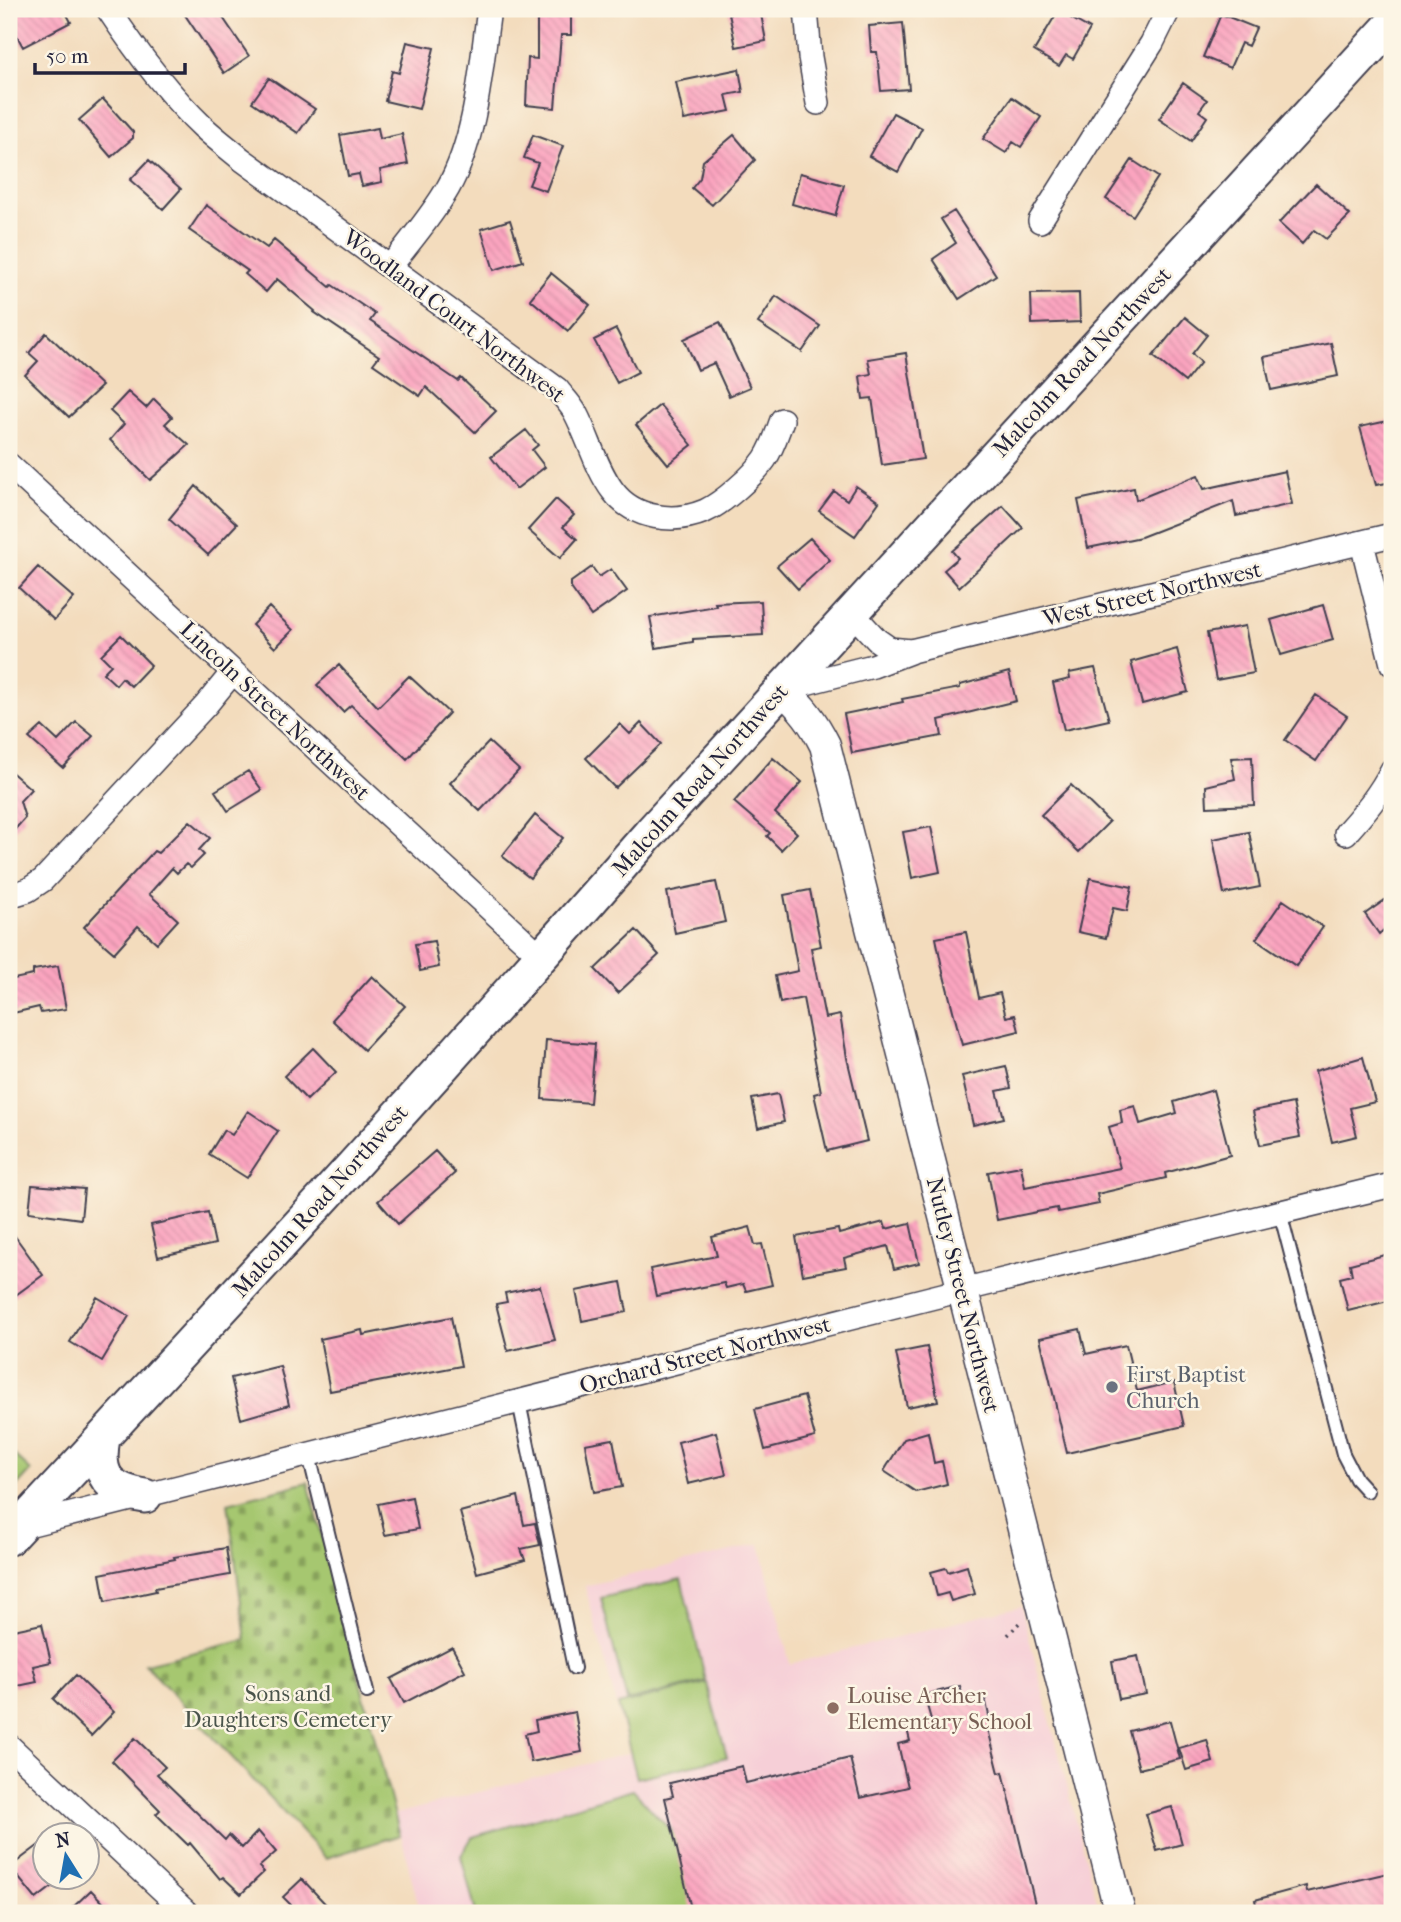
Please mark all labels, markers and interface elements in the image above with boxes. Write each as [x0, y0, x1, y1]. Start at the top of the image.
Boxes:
scale bar [35, 32, 186, 76]
text: 50 m [46, 44, 89, 68]
street label: Woodland Court Northwest [337, 223, 571, 408]
street label: Malcolm Road Northwest [987, 261, 1177, 463]
street label: West Street Northwest [1039, 556, 1264, 633]
street label: Lincoln Street Northwest [175, 616, 375, 806]
street label: Malcolm Road Northwest [606, 678, 794, 882]
street label: Malcolm Road Northwest [226, 1099, 414, 1303]
street label: Nutley Street Northwest [921, 1174, 1005, 1416]
street label: Orchard Street Northwest [577, 1311, 833, 1399]
place label: First Baptist Church [1126, 1361, 1246, 1414]
marker: First Baptist Church [1104, 1379, 1120, 1395]
park label: Sons and Daughters Cemetery [184, 1680, 393, 1733]
place label: Louise Archer Elementary School [847, 1682, 1033, 1735]
marker: Louise Archer Elementary School [825, 1700, 841, 1716]
north arrow [32, 1820, 102, 1890]
text: N [54, 1828, 73, 1852]

